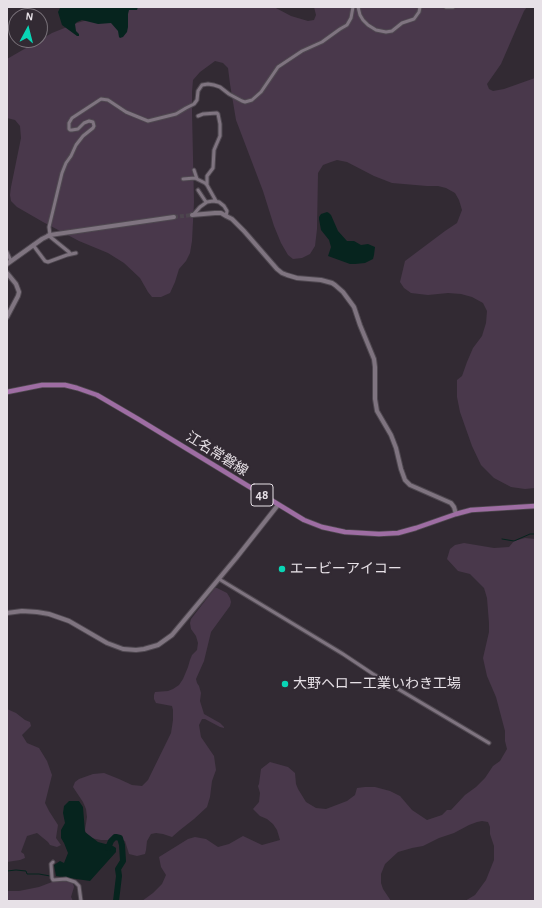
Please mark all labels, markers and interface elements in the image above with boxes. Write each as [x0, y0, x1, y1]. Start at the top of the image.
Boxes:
north arrow [8, 8, 48, 48]
text: N [25, 11, 34, 23]
street label: 江名常磐線 [183, 428, 251, 480]
road number: 48 [251, 484, 273, 506]
place label: エービーアイコー [290, 561, 402, 577]
marker: エービーアイコー [277, 564, 287, 574]
place label: 大野ヘロー工業いわき工場 [293, 676, 461, 692]
marker: 大野ヘロー工業いわき工場 [280, 679, 290, 689]

